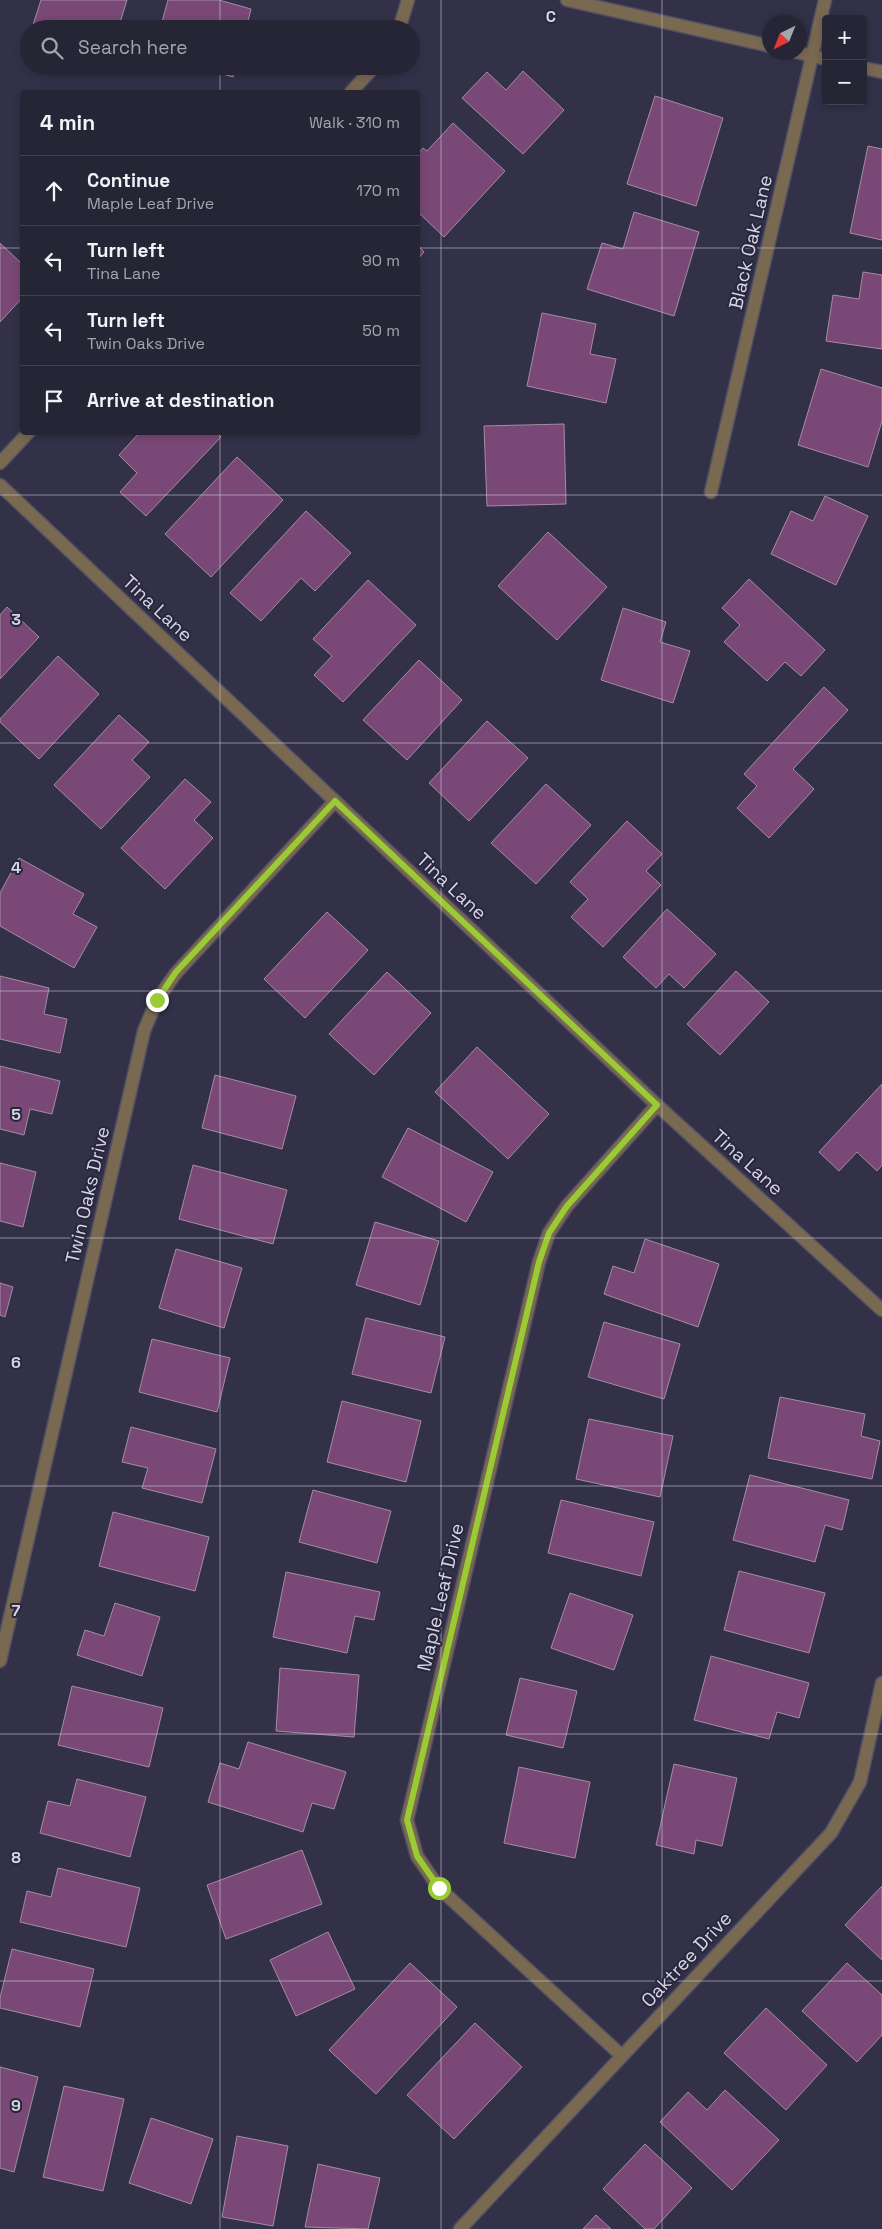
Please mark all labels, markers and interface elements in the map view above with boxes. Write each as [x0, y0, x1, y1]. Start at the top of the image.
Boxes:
text: C [546, 6, 556, 27]
north arrow [762, 15, 807, 60]
map controls [822, 15, 867, 105]
button: + [822, 15, 867, 60]
search box [20, 20, 420, 75]
icon: search [38, 34, 66, 62]
text: Search here [78, 35, 188, 60]
button: − [822, 60, 867, 105]
text: 4 min [40, 109, 95, 136]
text: Walk · 310 m [309, 112, 400, 133]
text: Continue [87, 168, 170, 193]
street label: Black Oak Lane [723, 172, 778, 312]
icon: ahead [40, 177, 68, 205]
text: 170 m [356, 180, 400, 201]
text: Maple Leaf Drive [87, 193, 214, 214]
text: Turn left [87, 238, 165, 263]
icon: left [40, 247, 68, 275]
text: 90 m [362, 250, 400, 271]
text: Tina Lane [87, 263, 161, 284]
text: Turn left [87, 308, 165, 333]
icon: left [40, 317, 68, 345]
text: 50 m [362, 320, 400, 341]
text: Twin Oaks Drive [87, 333, 205, 354]
icon: arrive [40, 387, 68, 415]
text: Arrive at destination [87, 388, 275, 413]
street label: Tina Lane [117, 569, 198, 647]
text: 3 [11, 609, 21, 630]
street label: Tina Lane [411, 847, 492, 925]
text: 4 [11, 857, 21, 878]
route end [146, 989, 169, 1012]
text: 5 [11, 1104, 21, 1125]
street label: Twin Oaks Drive [60, 1124, 115, 1266]
street label: Tina Lane [707, 1124, 788, 1201]
text: 6 [11, 1352, 21, 1373]
street label: Maple Leaf Drive [411, 1521, 470, 1674]
text: 7 [12, 1600, 21, 1621]
text: 8 [11, 1847, 21, 1868]
route start [428, 1877, 451, 1900]
street label: Oaktree Drive [636, 1906, 737, 2013]
text: 9 [11, 2095, 21, 2116]

